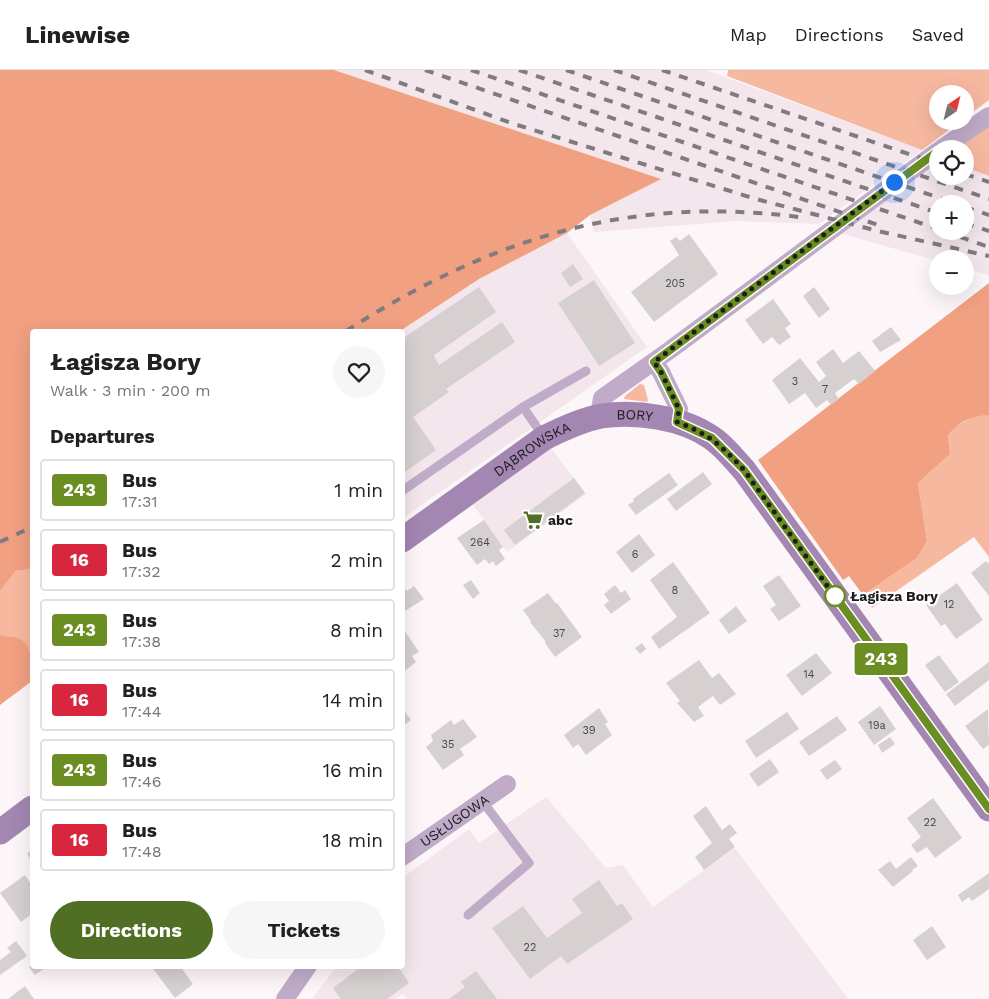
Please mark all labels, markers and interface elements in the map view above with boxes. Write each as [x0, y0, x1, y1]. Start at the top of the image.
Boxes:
text: Linewise [25, 21, 130, 49]
text: Map [730, 24, 767, 45]
text: Directions [795, 24, 884, 45]
text: Saved [912, 24, 964, 45]
north arrow [929, 85, 974, 130]
map controls [929, 85, 974, 295]
button: locate [929, 140, 974, 185]
your location [882, 170, 907, 195]
button: + [929, 195, 974, 240]
button: − [929, 250, 974, 295]
house number: 205 [665, 277, 685, 290]
button: heart [333, 346, 385, 398]
text: Łagisza Bory [50, 348, 201, 376]
house number: 3 [792, 375, 798, 388]
text: Walk · 3 min · 200 m [50, 381, 211, 400]
house number: 7 [822, 383, 828, 396]
street label: BORY [616, 406, 654, 424]
street label: DĄBROWSKA [490, 419, 573, 480]
text: Departures [50, 425, 155, 448]
text: Bus [122, 469, 157, 492]
text: 243 [63, 479, 96, 500]
text: 1 min [334, 479, 383, 502]
text: 17:31 [122, 492, 158, 511]
supermarket icon: abc [522, 509, 544, 531]
place label: abc [548, 512, 573, 528]
house number: 264 [470, 536, 490, 549]
text: Bus [122, 539, 157, 562]
house number: 6 [632, 548, 639, 561]
text: 16 [70, 549, 89, 570]
text: 2 min [331, 549, 383, 572]
text: 17:32 [122, 562, 161, 581]
house number: 8 [672, 584, 679, 597]
marker: Łagisza Bory [824, 585, 846, 607]
place label: Łagisza Bory [850, 588, 938, 604]
house number: 12 [944, 598, 954, 611]
text: Bus [122, 609, 157, 632]
text: 243 [63, 619, 96, 640]
text: 8 min [330, 619, 383, 642]
house number: 37 [553, 627, 565, 640]
text: 17:38 [122, 632, 161, 651]
line badge: 243 [852, 643, 910, 675]
text: 243 [865, 648, 897, 669]
house number: 14 [803, 668, 815, 681]
text: Bus [122, 679, 157, 702]
text: 16 [70, 689, 89, 710]
text: 14 min [323, 689, 383, 712]
text: 17:44 [122, 702, 162, 721]
house number: 19a [868, 719, 886, 732]
house number: 39 [582, 724, 596, 737]
house number: 35 [442, 738, 454, 751]
text: Bus [122, 749, 157, 772]
text: 243 [63, 759, 96, 780]
text: 16 min [323, 759, 383, 782]
text: 17:46 [122, 772, 161, 791]
street label: USŁUGOWA [417, 791, 492, 850]
house number: 22 [924, 816, 936, 829]
text: Bus [122, 819, 157, 842]
text: 16 [70, 829, 89, 850]
text: 18 min [322, 829, 383, 852]
text: 17:48 [122, 842, 162, 861]
button: Directions [50, 901, 213, 959]
button: Tickets [223, 901, 385, 959]
house number: 22 [524, 941, 536, 954]

